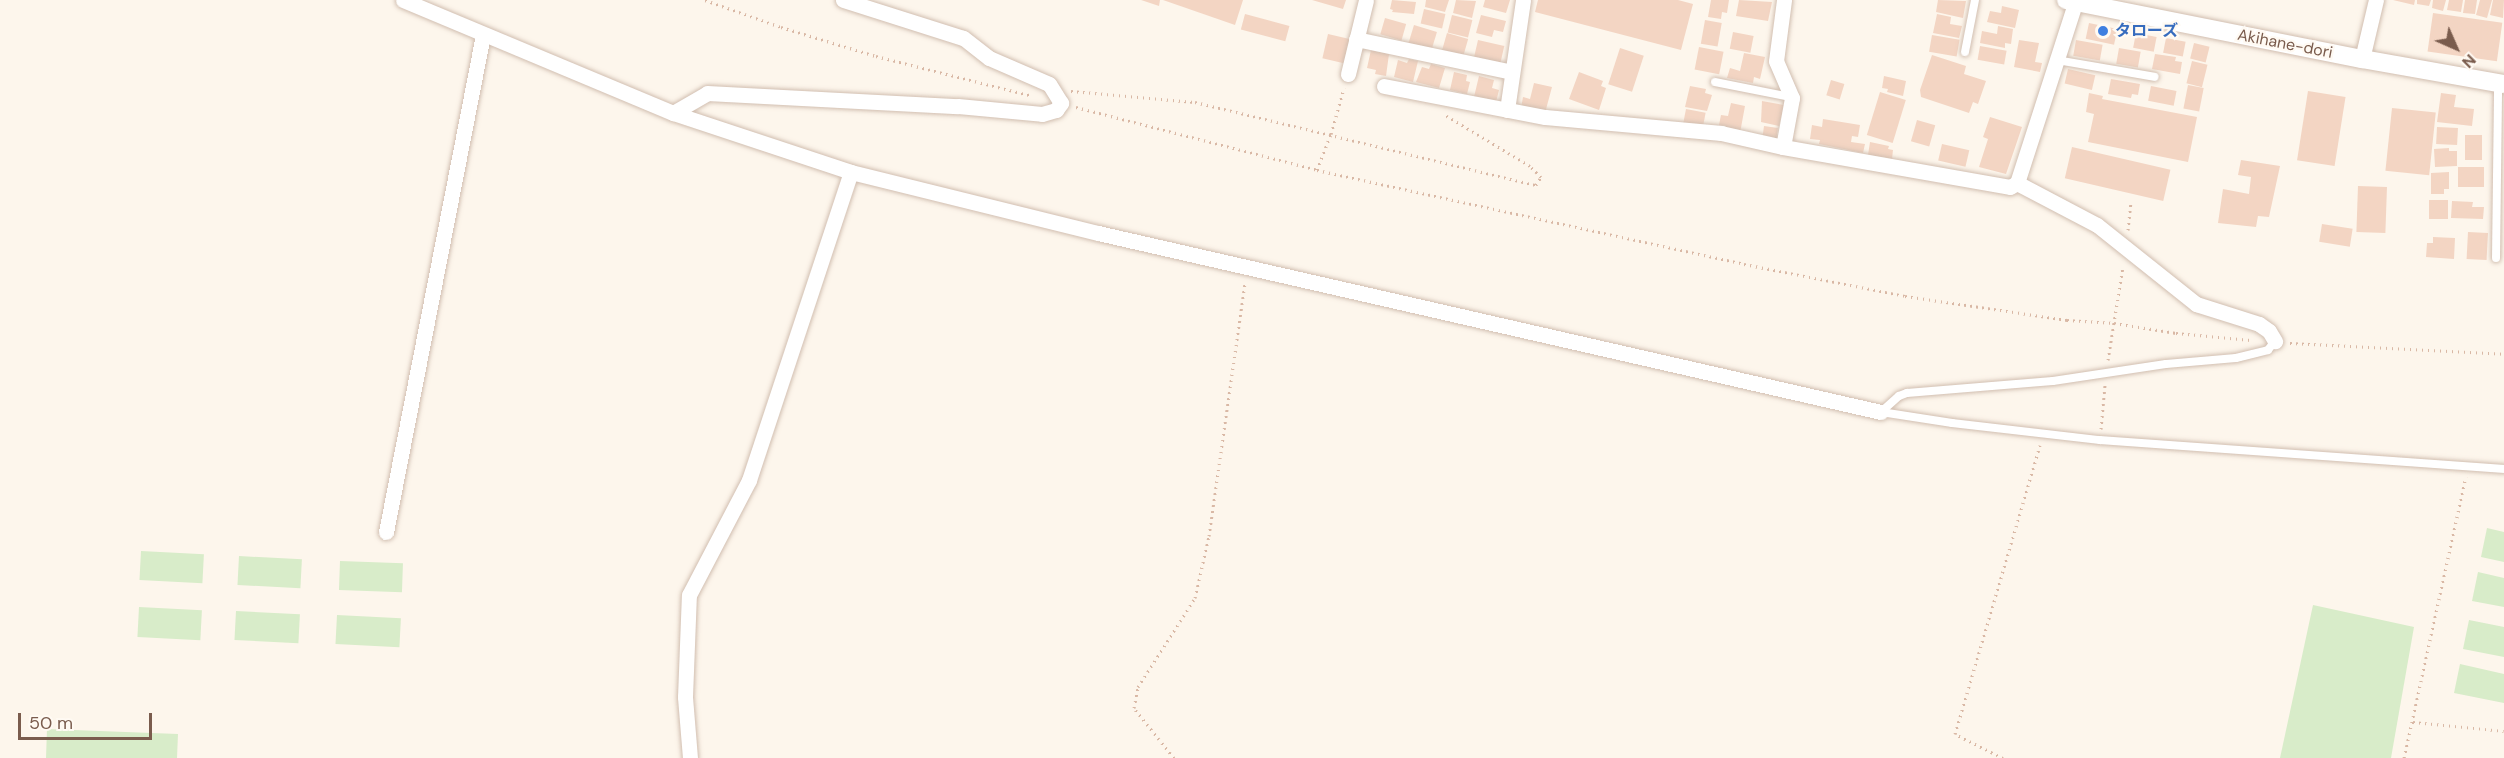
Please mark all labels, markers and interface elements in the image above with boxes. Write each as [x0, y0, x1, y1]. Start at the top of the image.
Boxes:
north arrow [2426, 18, 2486, 78]
place label: タローズ [2115, 21, 2179, 41]
marker: タローズ [2096, 24, 2110, 38]
street label: Akihane-dori [2236, 25, 2334, 63]
text: N [2458, 50, 2481, 73]
scale bar [21, 701, 154, 739]
text: 50 m [29, 711, 73, 735]

